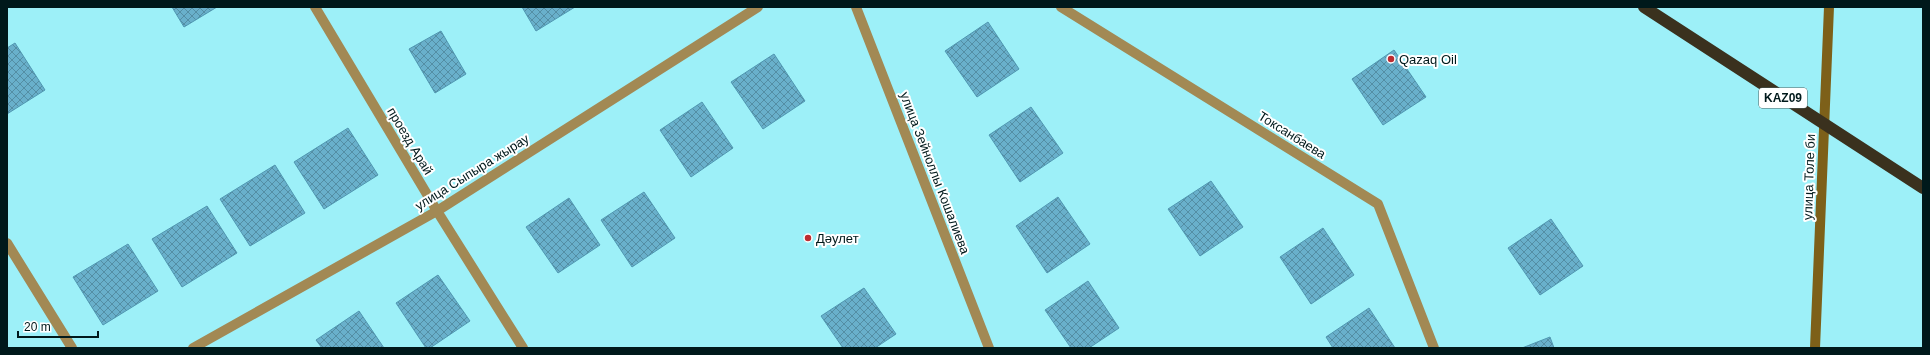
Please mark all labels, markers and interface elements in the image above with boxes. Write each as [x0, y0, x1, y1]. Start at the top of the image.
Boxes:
place label: Qazaq Oil [1399, 52, 1457, 67]
marker: Qazaq Oil [1386, 54, 1396, 64]
road number: KAZ09 [1759, 88, 1807, 108]
street label: улица Зейноллы Кошалиева [897, 90, 973, 257]
street label: проезд Арай [384, 105, 436, 177]
street label: Токсанбаева [1256, 108, 1329, 162]
street label: улица Сыпыра жырау [412, 131, 532, 213]
street label: улица Толе би [1800, 134, 1818, 220]
place label: Дәулет [816, 231, 859, 246]
marker: Дәулет [803, 233, 813, 243]
scale bar [18, 313, 98, 339]
text: 20 m [24, 320, 51, 334]

